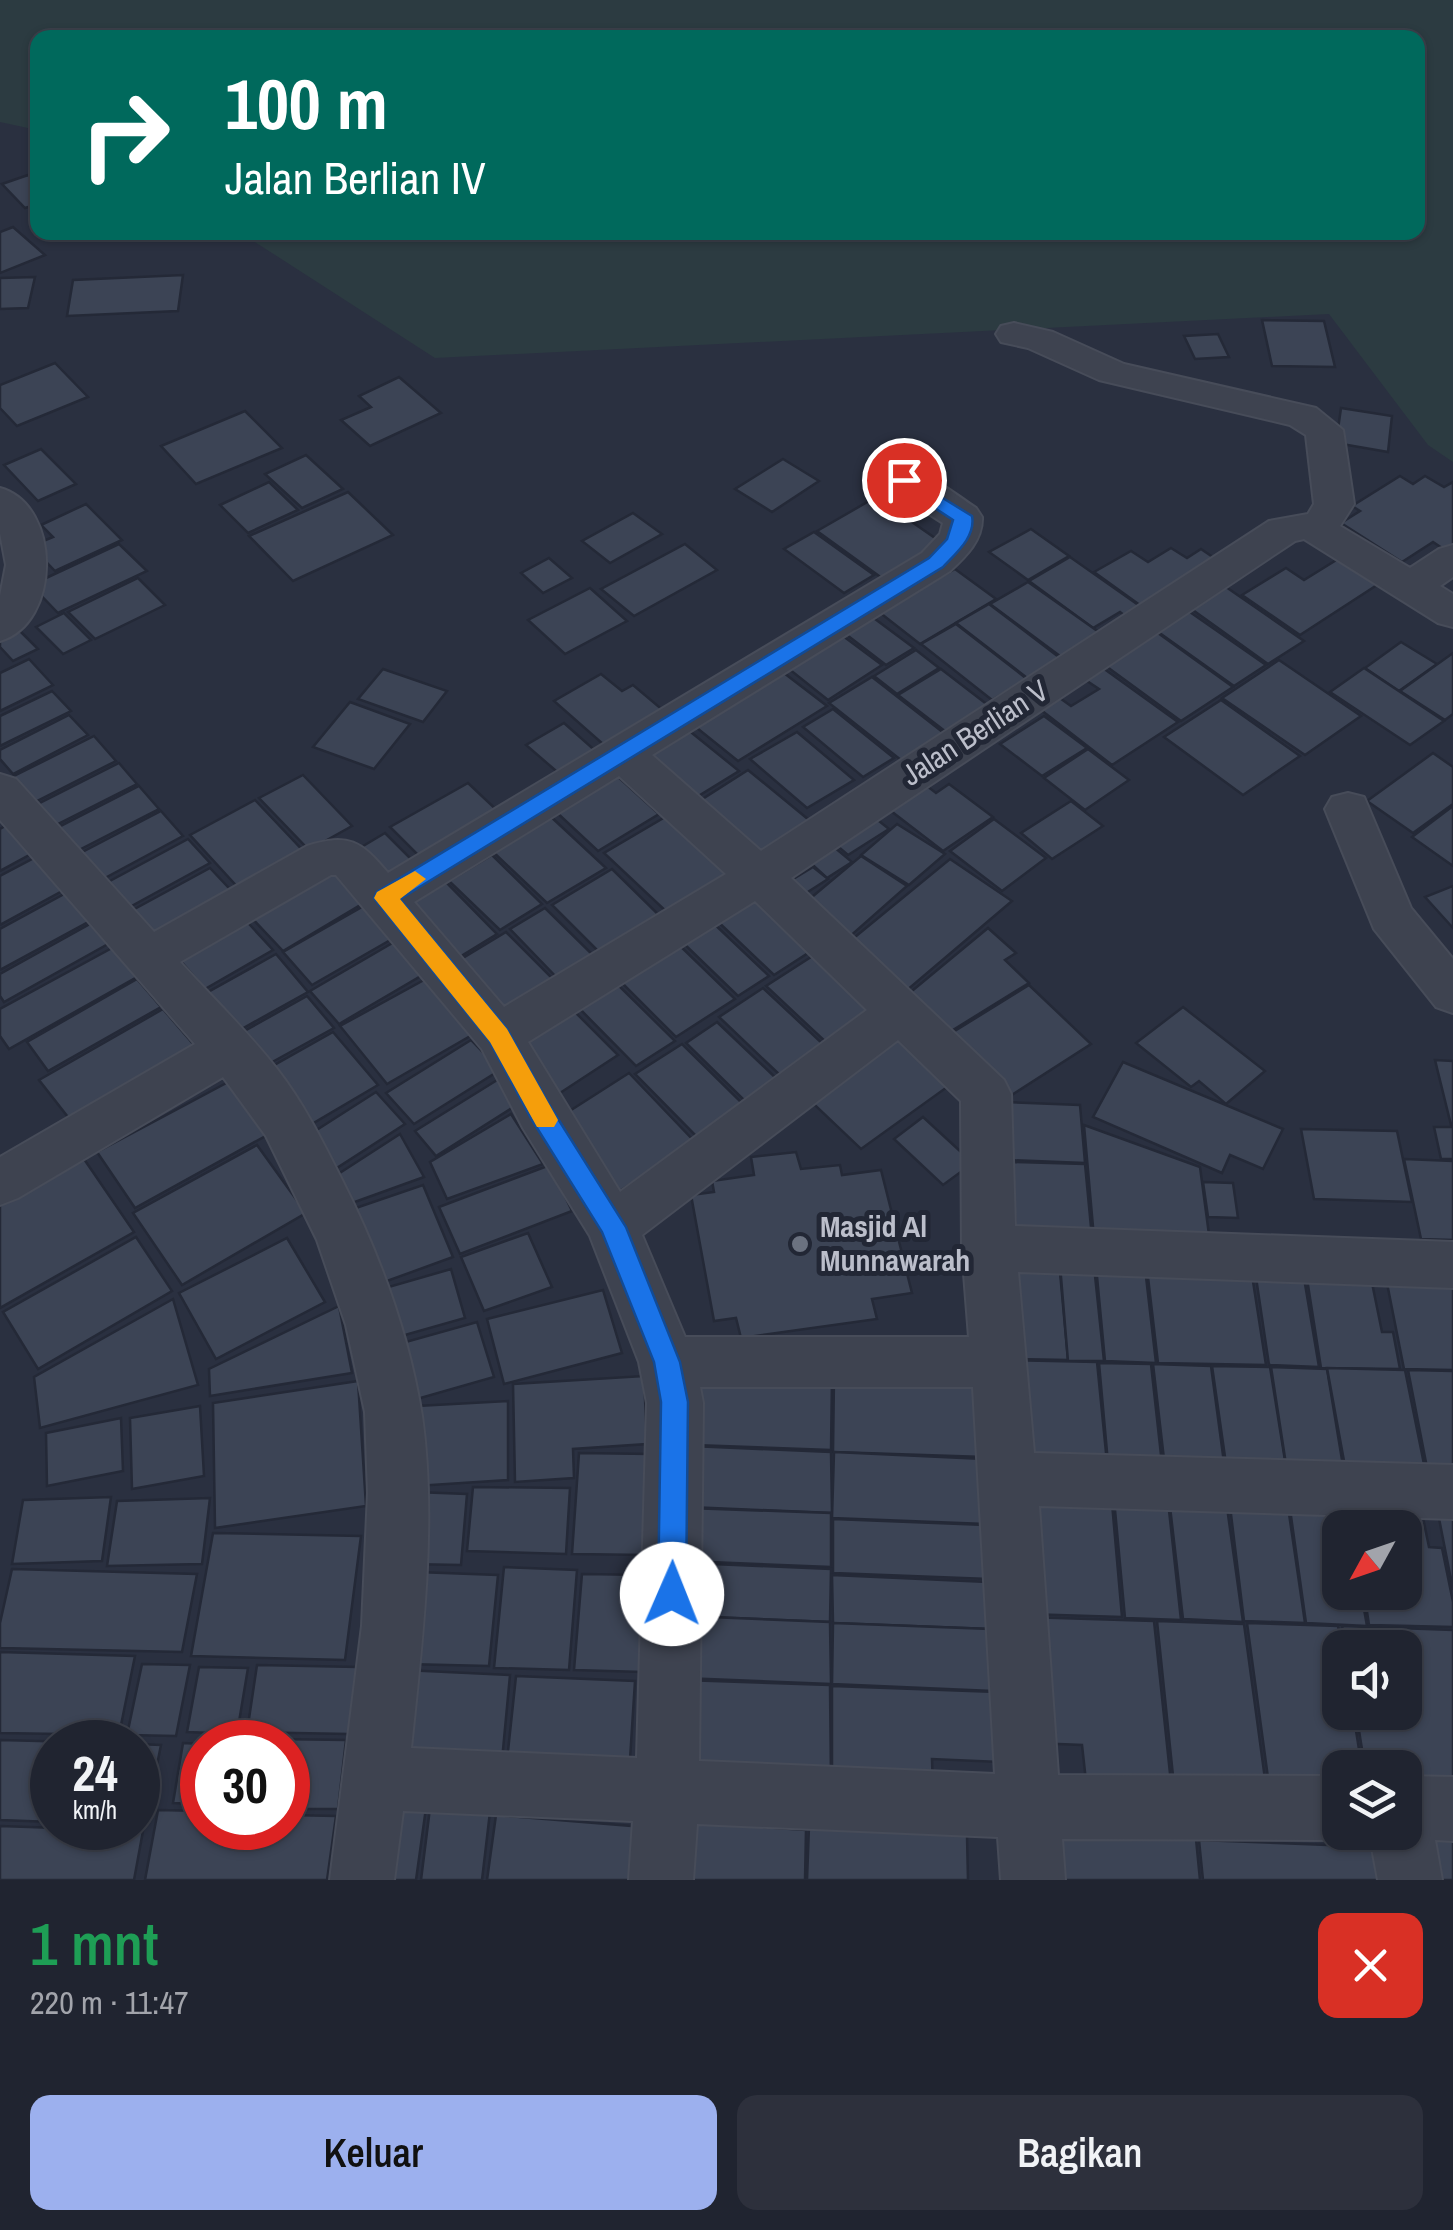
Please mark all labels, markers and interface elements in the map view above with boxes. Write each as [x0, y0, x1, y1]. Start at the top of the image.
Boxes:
text: 100 m [225, 57, 388, 151]
icon: right [60, 70, 190, 200]
text: Jalan Berlian IV [225, 147, 486, 208]
pin [862, 438, 947, 523]
icon: arrive [877, 453, 932, 508]
street label: Jalan Berlian V [894, 670, 1056, 794]
place label: Masjid Al Munnawarah [820, 1206, 970, 1280]
marker: Masjid Al Munnawarah [789, 1233, 811, 1255]
north arrow [1322, 1510, 1422, 1610]
map controls [1322, 1510, 1422, 1850]
position arrow [620, 1542, 724, 1646]
button: sound [1322, 1630, 1422, 1730]
speed limit sign: 30 [180, 1720, 310, 1850]
text: 24 [72, 1739, 118, 1807]
button: layers [1322, 1750, 1422, 1850]
text: km/h [73, 1793, 117, 1827]
text: 1 mnt [30, 1903, 158, 1984]
button: close [1318, 1913, 1423, 2018]
text: 220 m · 11:47 [30, 1981, 189, 2024]
button: Keluar [30, 2095, 717, 2210]
button: Bagikan [737, 2095, 1423, 2210]

